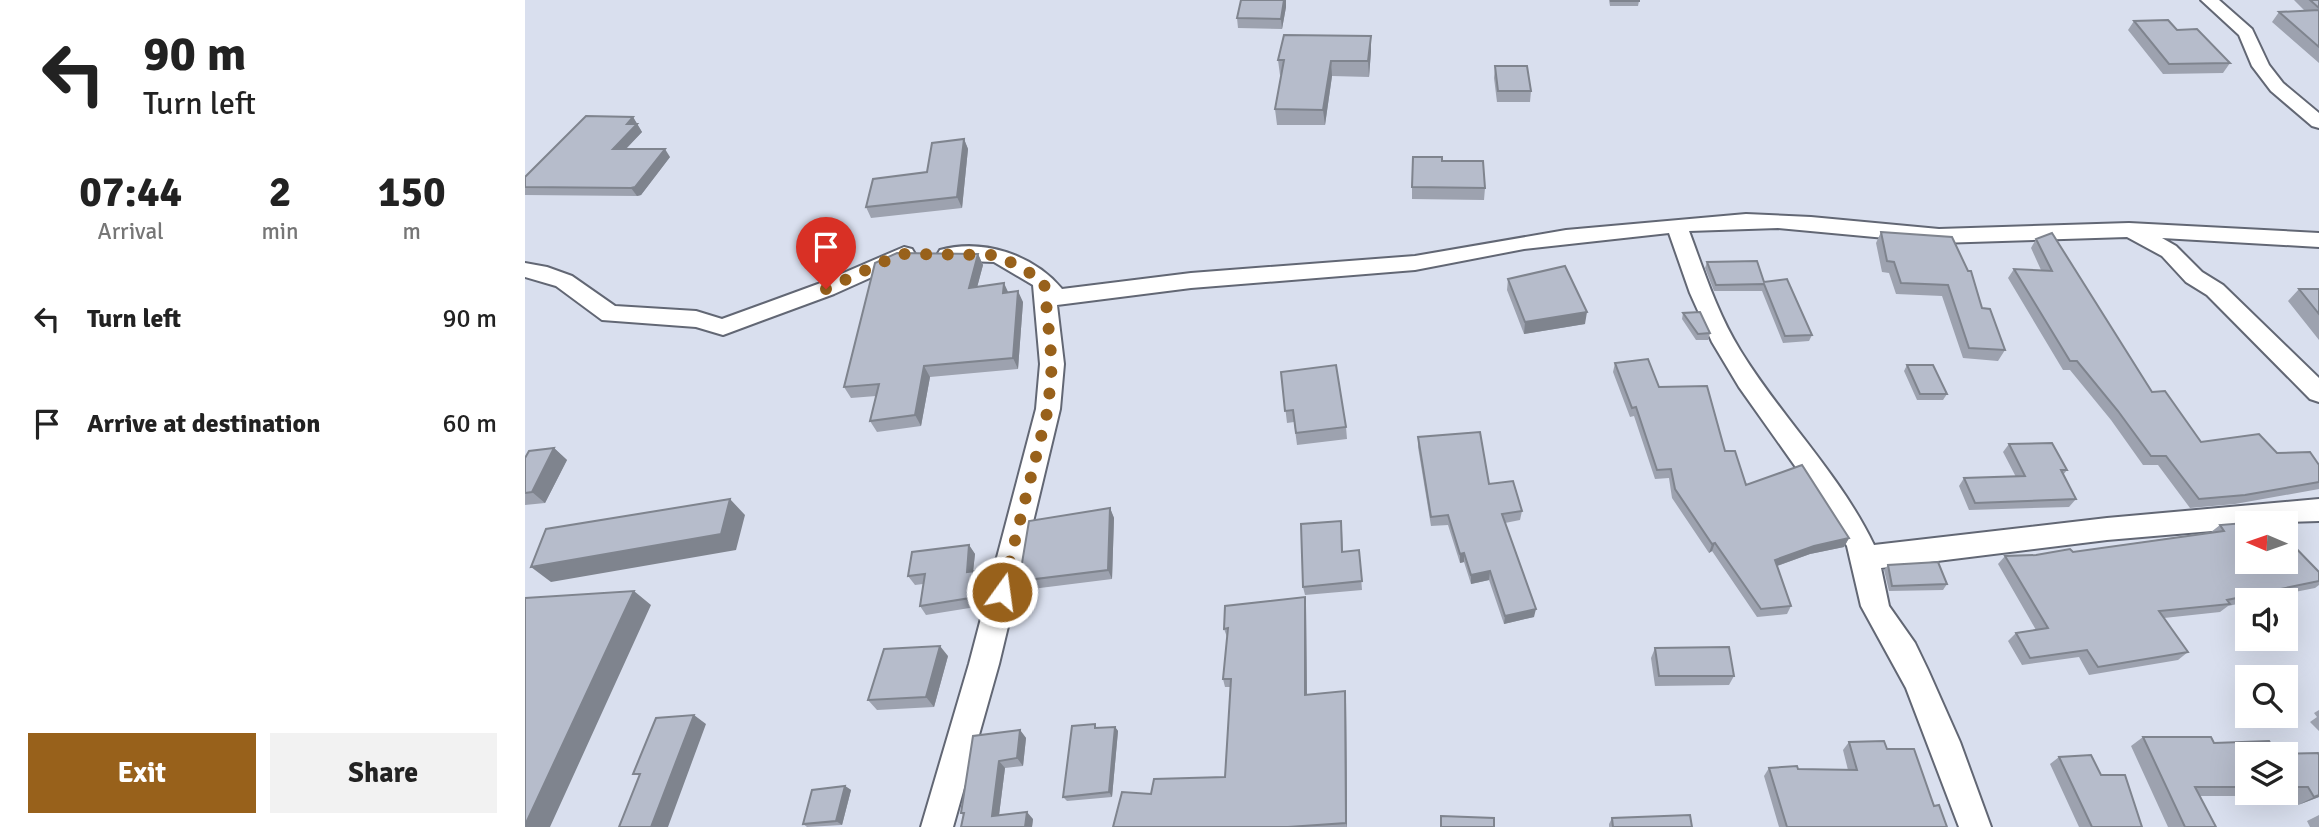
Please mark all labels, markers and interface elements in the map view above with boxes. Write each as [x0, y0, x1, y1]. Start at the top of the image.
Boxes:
text: 90 m [143, 24, 246, 84]
icon: left [28, 28, 119, 119]
text: Turn left [143, 84, 256, 123]
text: 07:44 [79, 167, 182, 218]
text: 2 [269, 167, 291, 218]
text: 150 [378, 167, 446, 218]
text: Arrival [98, 217, 164, 246]
text: min [261, 217, 299, 246]
text: m [403, 217, 421, 246]
pin [796, 217, 856, 289]
icon: arrive [807, 228, 845, 266]
icon: left [28, 300, 66, 338]
text: Turn left [87, 303, 181, 335]
text: 90 m [442, 303, 497, 335]
icon: arrive [28, 405, 66, 443]
text: Arrive at destination [87, 408, 320, 440]
text: 60 m [442, 408, 497, 440]
north arrow [2235, 511, 2298, 574]
map controls [2235, 511, 2298, 805]
position arrow [965, 555, 1039, 629]
button: sound [2235, 588, 2298, 651]
button: search [2235, 665, 2298, 728]
button: Exit [28, 733, 256, 813]
button: Share [270, 733, 497, 813]
button: layers [2235, 742, 2298, 805]

